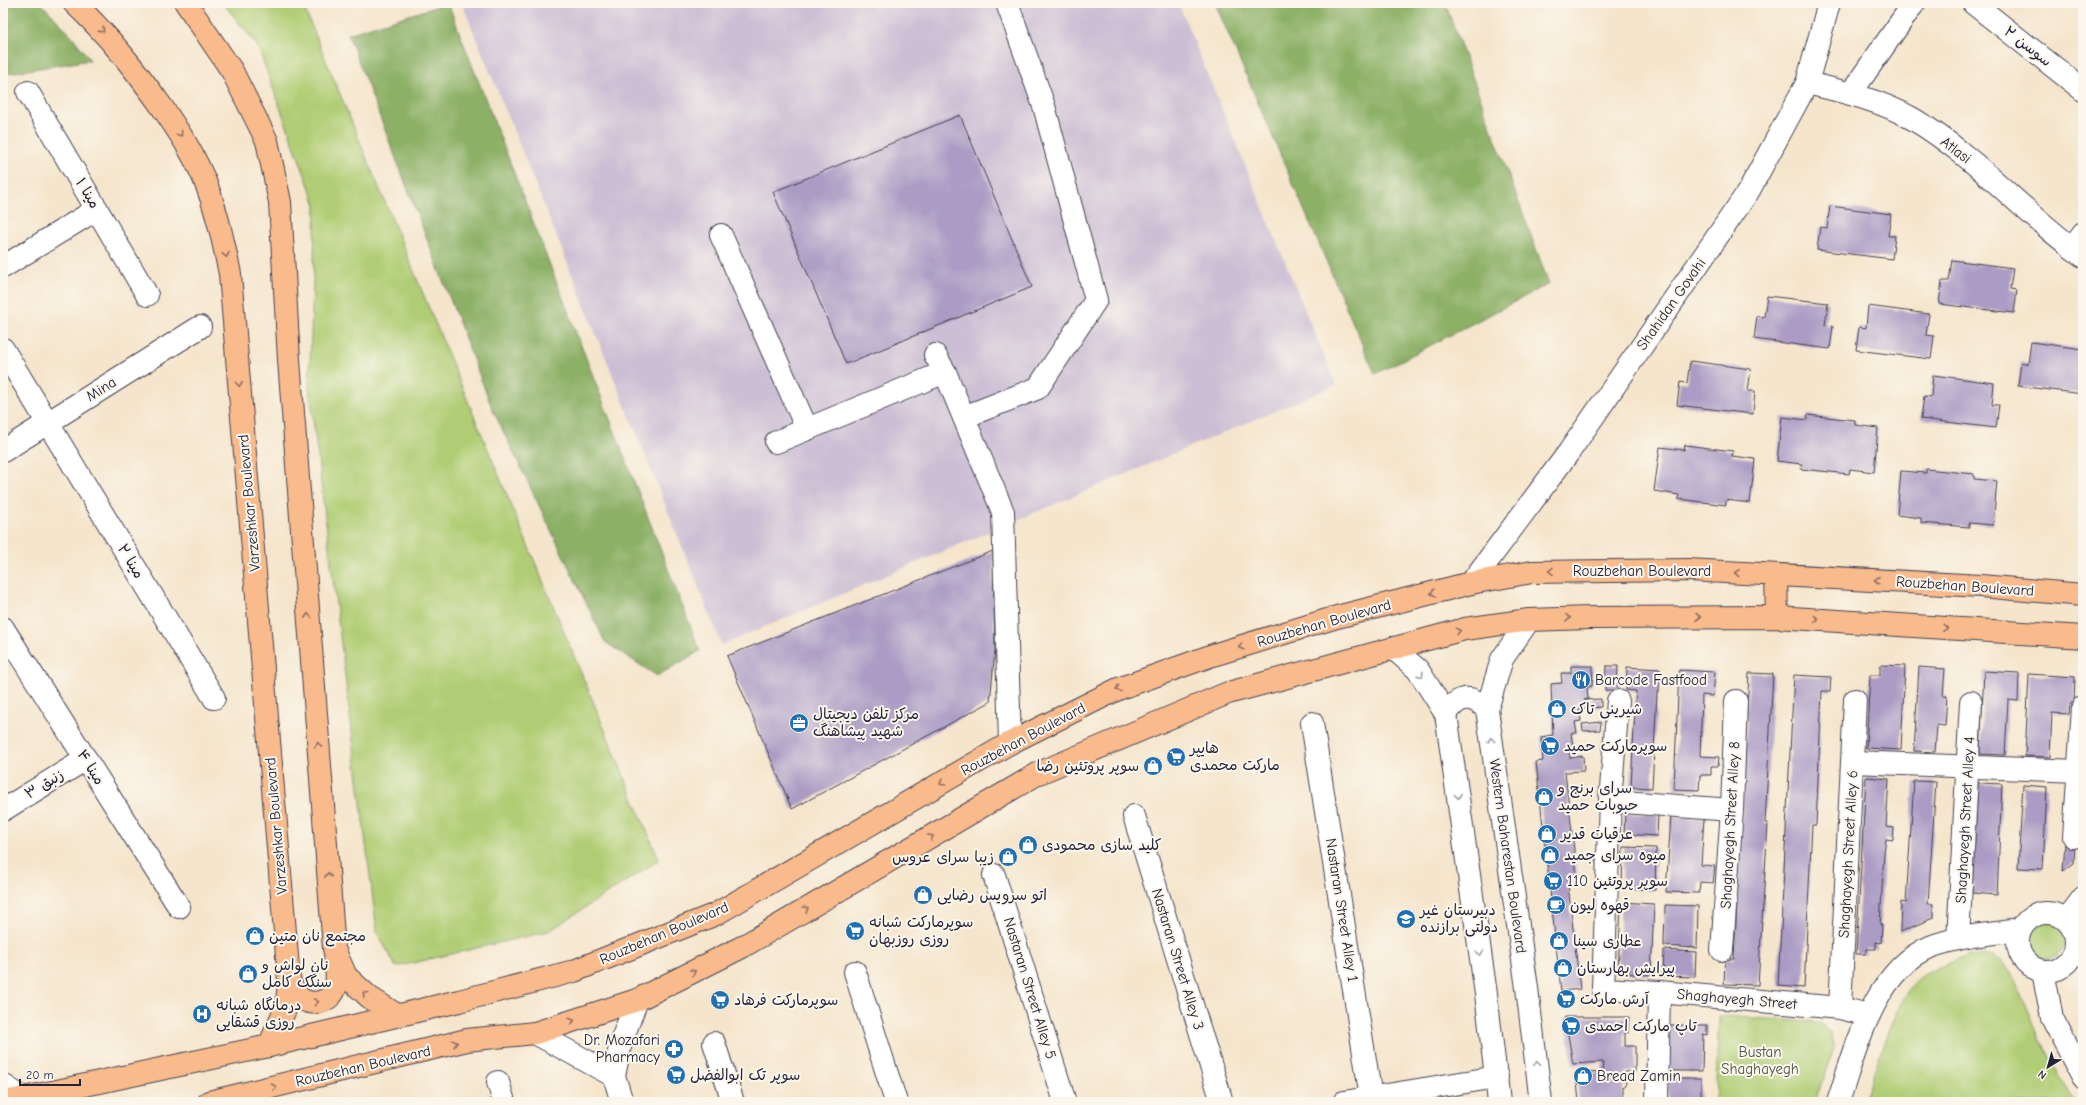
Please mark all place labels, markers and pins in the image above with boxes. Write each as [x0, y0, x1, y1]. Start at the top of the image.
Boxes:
restaurant icon: Barcode Fastfood [1570, 669, 1592, 691]
place label: Barcode Fastfood [1595, 671, 1707, 689]
shop icon: شیرینی تاک [1546, 698, 1568, 720]
place label: شیرینی تاک [1571, 700, 1642, 719]
place label: مرکز تلفن دیجیتال شهید پیشاهنگ [813, 705, 919, 741]
office icon: مرکز تلفن دیجیتال شهید پیشاهنگ [788, 712, 810, 734]
supermarket icon: سوپرمارکت حمید [1539, 735, 1561, 757]
place label: سوپرمارکت حمید [1564, 737, 1667, 756]
place label: هایپر مارکت محمدی [1188, 739, 1280, 774]
supermarket icon: هایپر مارکت محمدی [1165, 746, 1187, 768]
shop icon: سوپر پروتئین رضا [1142, 755, 1164, 777]
place label: سوپر پروتئین رضا [1037, 757, 1139, 776]
place label: سرای برنج و حبوبات حمید [1557, 779, 1638, 814]
shop icon: سرای برنج و حبوبات حمید [1533, 786, 1555, 808]
shop icon: عرقیات قدیر [1536, 823, 1558, 845]
place label: عرقیات قدیر [1559, 825, 1633, 843]
shop icon: کلید سازی محمودی [1017, 834, 1039, 856]
place label: کلید سازی محمودی [1042, 836, 1162, 854]
shop icon: میوه سرای جمید [1539, 844, 1561, 866]
shop icon: زیبا سرای عروس [997, 846, 1019, 868]
place label: میوه سرای جمید [1564, 846, 1666, 864]
place label: زیبا سرای عروس [892, 848, 994, 866]
supermarket icon: سوپر پروتئین 110 [1542, 870, 1564, 892]
place label: سوپر پروتئین 110 [1567, 872, 1668, 891]
shop icon: اتو سرویس رضایی [912, 884, 934, 906]
place label: اتو سرویس رضایی [937, 886, 1047, 905]
cafe icon: قهوه لیون [1545, 894, 1567, 916]
place label: قهوه لیون [1570, 896, 1629, 915]
place label: دبیرستان غیر دولتی برازنده [1418, 901, 1498, 937]
school or university icon: دبیرستان غیر دولتی برازنده [1395, 908, 1417, 930]
place label: سوپرمارکت شبانه روزی روزبهان [869, 913, 973, 948]
supermarket icon: سوپرمارکت شبانه روزی روزبهان [844, 920, 866, 942]
shop icon: مجتمع نان متین [244, 925, 266, 947]
place label: مجتمع نان متین [269, 927, 366, 947]
shop icon: عطاری سینا [1548, 930, 1570, 952]
place label: عطاری سینا [1573, 932, 1642, 950]
place label: نان لواش و سنگک کامل [261, 956, 332, 991]
shop icon: پیرایش بهارستان [1552, 957, 1574, 979]
place label: پیرایش بهارستان [1577, 959, 1675, 978]
shop icon: نان لواش و سنگک کامل [237, 963, 259, 985]
supermarket icon: آرش مارکت [1555, 988, 1577, 1010]
supermarket icon: سوپرمارکت فرهاد [709, 989, 731, 1011]
place label: آرش مارکت [1580, 990, 1650, 1008]
place label: سوپرمارکت فرهاد [734, 991, 838, 1010]
place label: درمانگاه شبانه روزی قشقایی [216, 996, 301, 1032]
hospital icon: درمانگاه شبانه روزی قشقایی [191, 1003, 213, 1025]
supermarket icon: تاپ مارکت احمدی [1560, 1015, 1582, 1037]
place label: تاپ مارکت احمدی [1585, 1017, 1697, 1036]
place label: Dr. Mozafari Pharmacy [584, 1031, 660, 1066]
pharmacy icon: Dr. Mozafari Pharmacy [663, 1038, 685, 1060]
supermarket icon: سوپر تک ابوالفضل [665, 1064, 687, 1086]
shop icon: Bread Zamin [1572, 1065, 1594, 1087]
place label: سوپر تک ابوالفضل [690, 1066, 800, 1085]
place label: Bread Zamin [1597, 1067, 1681, 1085]

